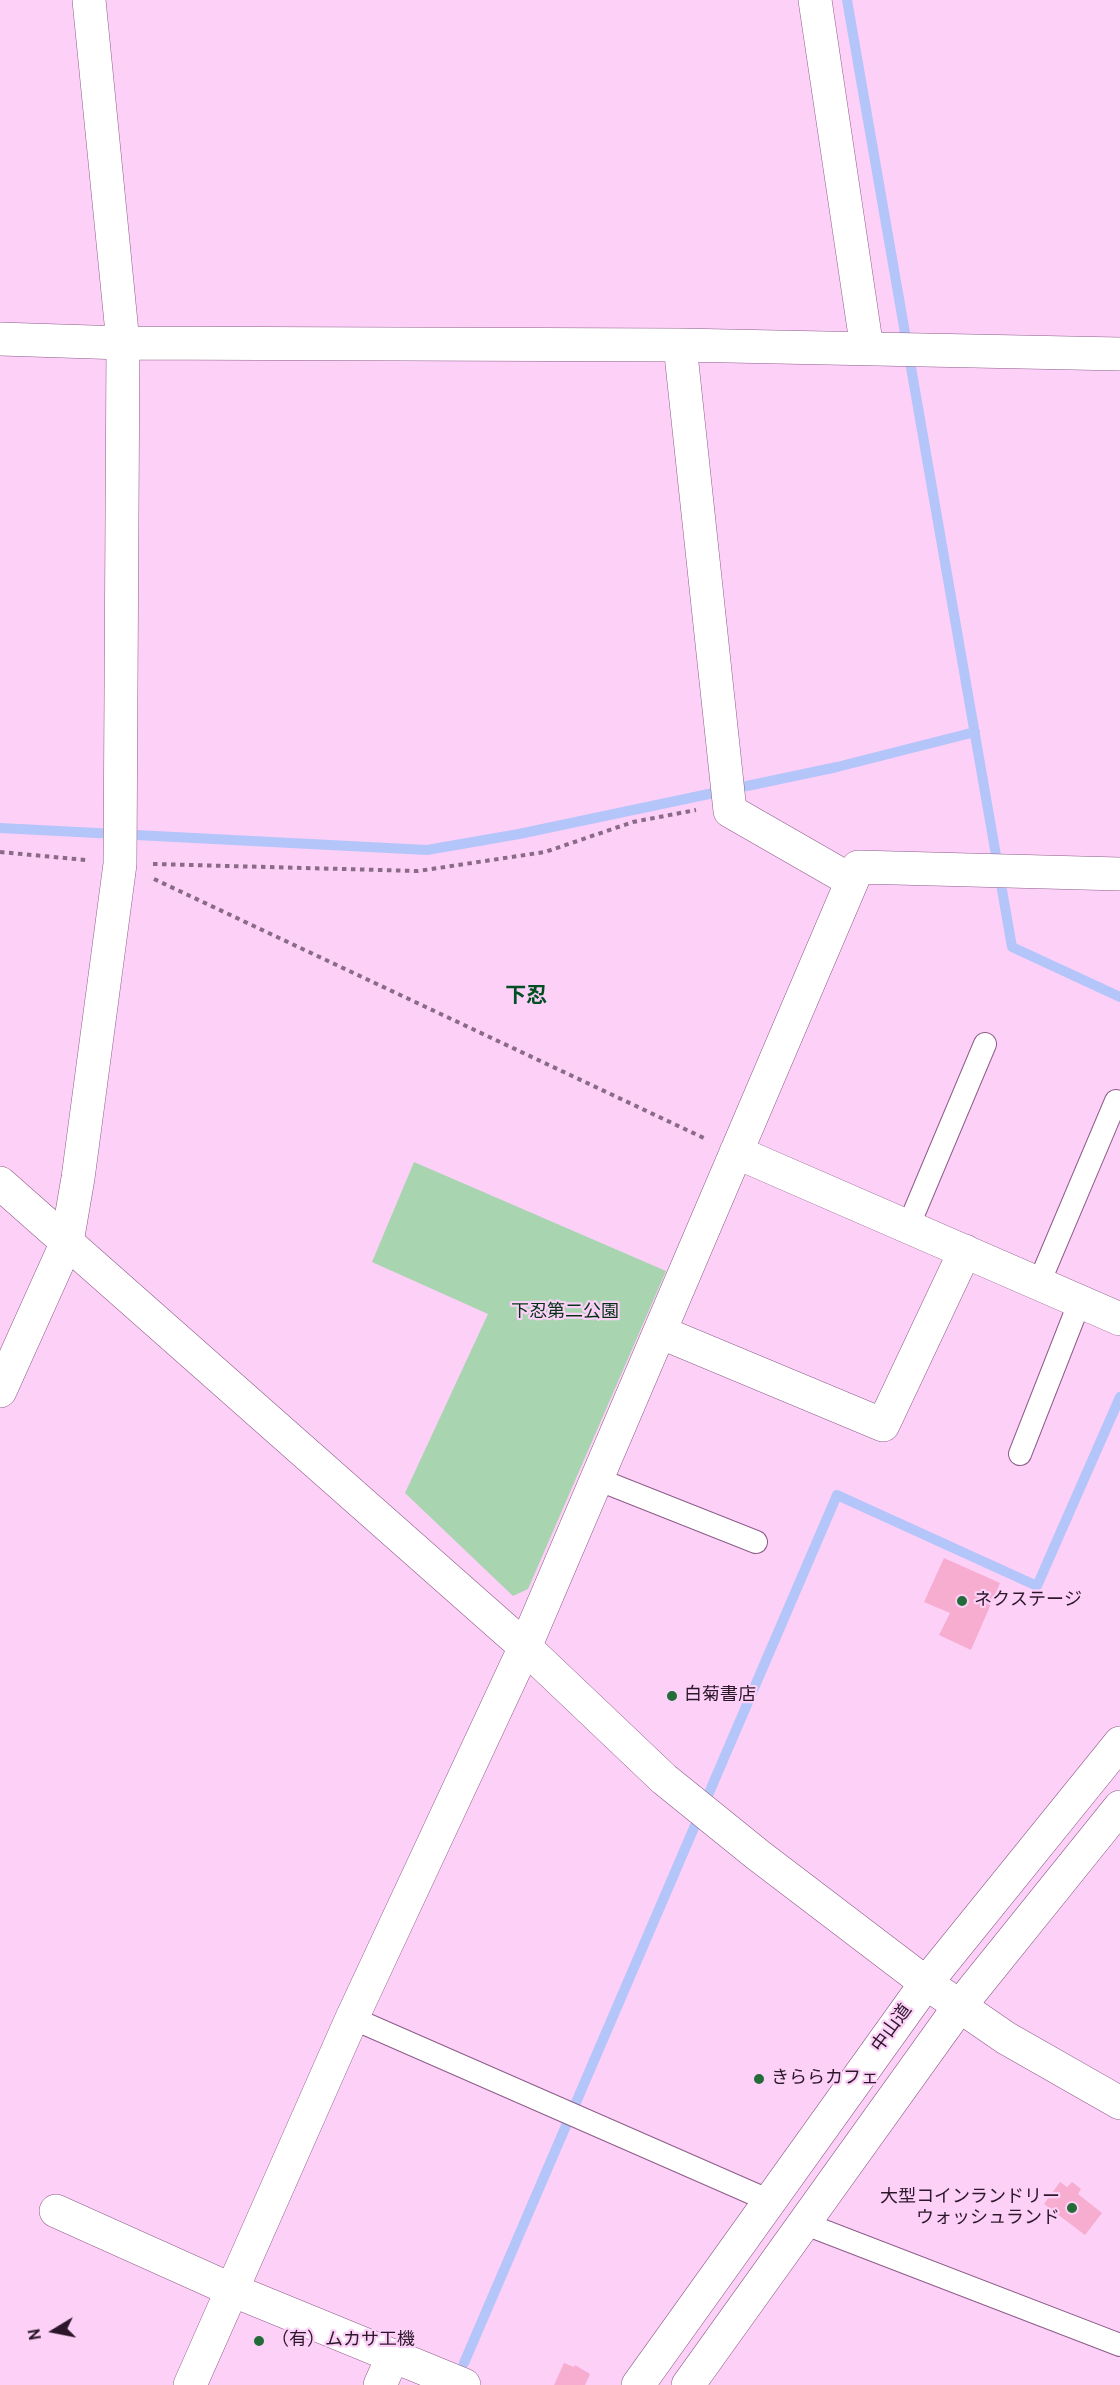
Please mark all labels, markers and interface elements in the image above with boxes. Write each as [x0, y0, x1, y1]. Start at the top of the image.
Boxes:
district label: 下忍 [505, 985, 547, 1011]
park label: 下忍第二公園 [511, 1302, 619, 1324]
place label: ネクステージ [974, 1590, 1082, 1612]
marker: ネクステージ [955, 1594, 969, 1608]
place label: 白菊書店 [684, 1685, 756, 1707]
marker: 白菊書店 [665, 1689, 679, 1703]
street label: 中山道 [868, 2001, 918, 2057]
place label: きららカフェ [771, 2068, 879, 2090]
marker: きららカフェ [752, 2072, 766, 2086]
place label: 大型コインランドリー ウォッシュランド [880, 2187, 1060, 2230]
marker: 大型コインランドリー ウォッシュランド [1065, 2201, 1079, 2215]
north arrow [24, 2301, 84, 2361]
text: N [25, 2327, 47, 2342]
place label: （有）ムカサ工機 [271, 2330, 415, 2352]
marker: （有）ムカサ工機 [252, 2334, 266, 2348]

